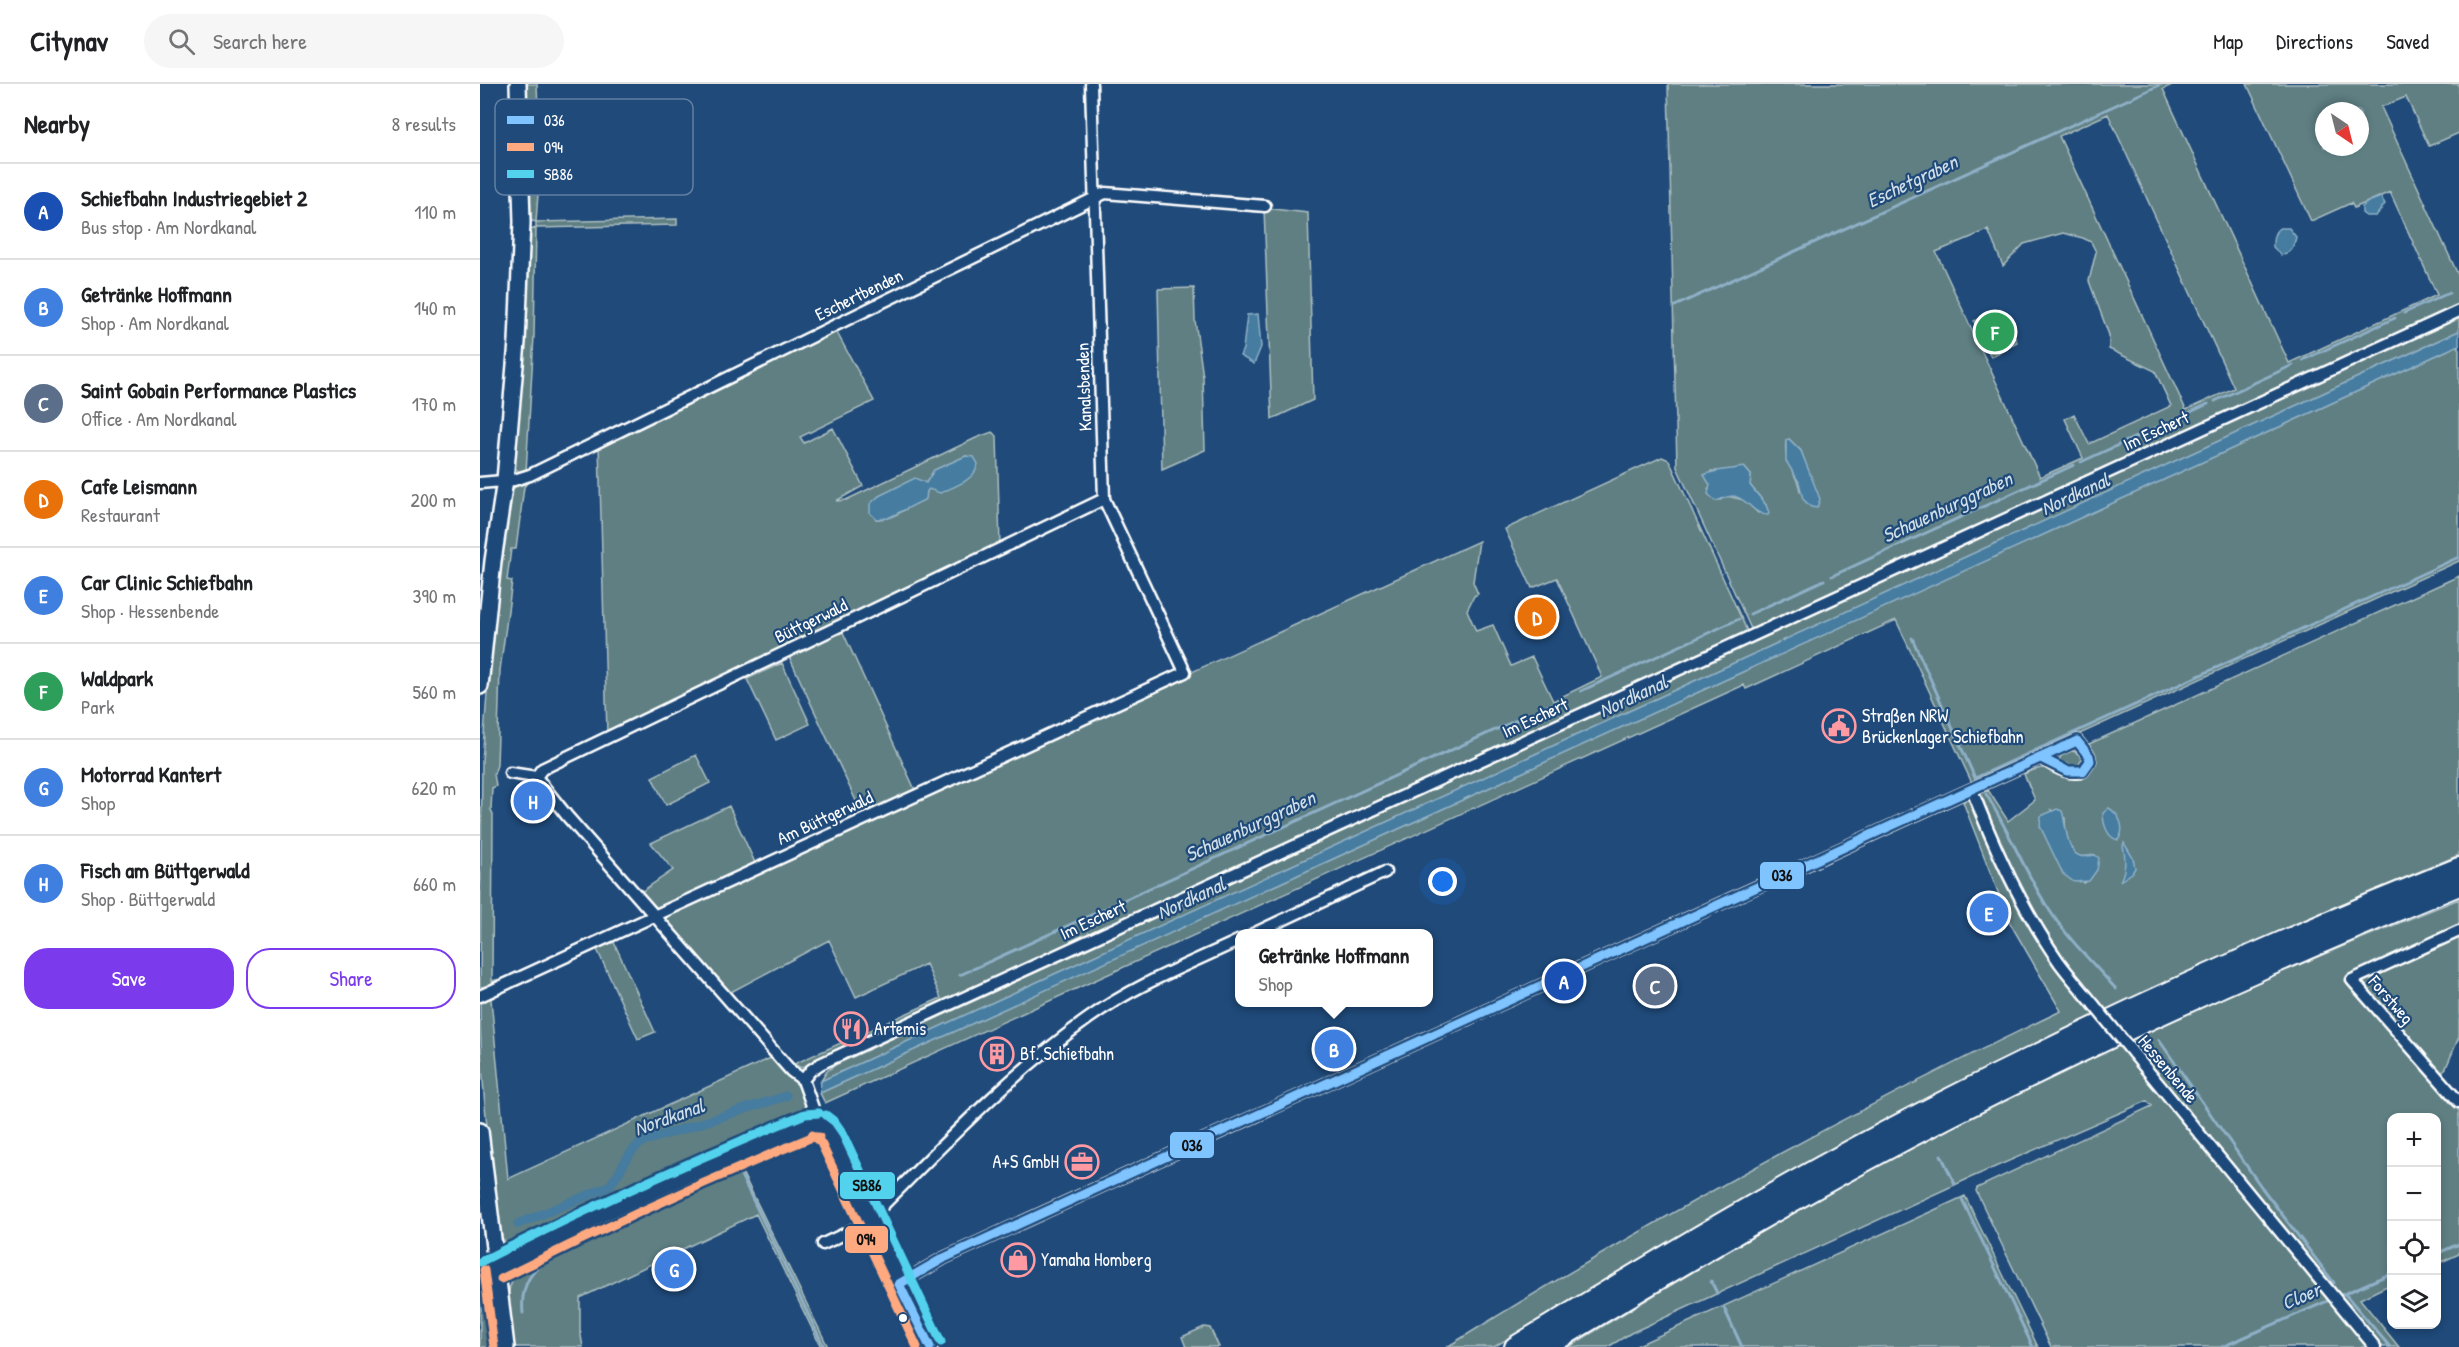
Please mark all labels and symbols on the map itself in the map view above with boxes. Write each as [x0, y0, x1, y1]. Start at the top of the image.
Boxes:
legend [495, 99, 693, 195]
north arrow [2315, 102, 2369, 156]
text: 036 [544, 109, 565, 131]
text: 094 [544, 136, 563, 158]
water label: Eschetgraben [1862, 147, 1964, 214]
text: SB86 [544, 163, 573, 185]
street label: Eschertbenden [811, 263, 907, 327]
pin: F [1976, 310, 2014, 354]
street label: Kanalsbenden [1069, 342, 1098, 432]
street label: Im Eschert [2119, 404, 2194, 457]
water label: Schauenburggraben [1877, 464, 2018, 549]
water label: Nordkanal [2036, 465, 2115, 521]
street label: Büttgerwald [770, 592, 851, 649]
pin: D [1518, 594, 1556, 640]
water label: Nordkanal [1594, 667, 1673, 723]
street label: Im Eschert [1498, 691, 1573, 744]
place label: Straßen NRW Brückenlager Schiefbahn [1862, 703, 2024, 749]
public building icon: Straßen NRW Brückenlager Schiefbahn [1821, 708, 1857, 744]
pin: H [514, 778, 552, 824]
water label: Schauenburggraben [1180, 783, 1321, 868]
street label: Am Büttgerwald [773, 784, 877, 851]
line badge: 036 [1759, 861, 1805, 890]
text: 036 [1772, 864, 1793, 886]
your location [1428, 867, 1457, 896]
water label: Nordkanal [1152, 869, 1231, 925]
pin: E [1970, 890, 2008, 936]
street label: Im Eschert [1056, 893, 1131, 946]
pin: A [1544, 958, 1584, 1004]
pin: C [1636, 964, 1674, 1008]
street label: Forstweg [2362, 969, 2420, 1030]
restaurant icon: Artemis [833, 1011, 869, 1047]
place label: Artemis [874, 1016, 926, 1041]
pin: B [1314, 1026, 1354, 1072]
street label: Hessenbende [2133, 1029, 2204, 1108]
building icon: Bf. Schiefbahn [979, 1036, 1015, 1072]
place label: Bf. Schiefbahn [1020, 1041, 1114, 1066]
water label: Nordkanal [630, 1091, 709, 1142]
line badge: 036 [1169, 1131, 1215, 1159]
text: 036 [1182, 1134, 1203, 1156]
office icon: A+S GmbH [1064, 1144, 1100, 1180]
place label: A+S GmbH [992, 1149, 1059, 1174]
line badge: SB86 [839, 1171, 896, 1200]
text: SB86 [853, 1174, 882, 1196]
line badge: 094 [844, 1225, 889, 1254]
text: 094 [856, 1228, 876, 1250]
shop icon: Yamaha Homberg [1000, 1242, 1036, 1278]
pin: G [654, 1246, 694, 1292]
place label: Yamaha Homberg [1041, 1247, 1152, 1272]
water label: Cloer [2277, 1274, 2327, 1316]
unlabelled marker [897, 1312, 909, 1324]

